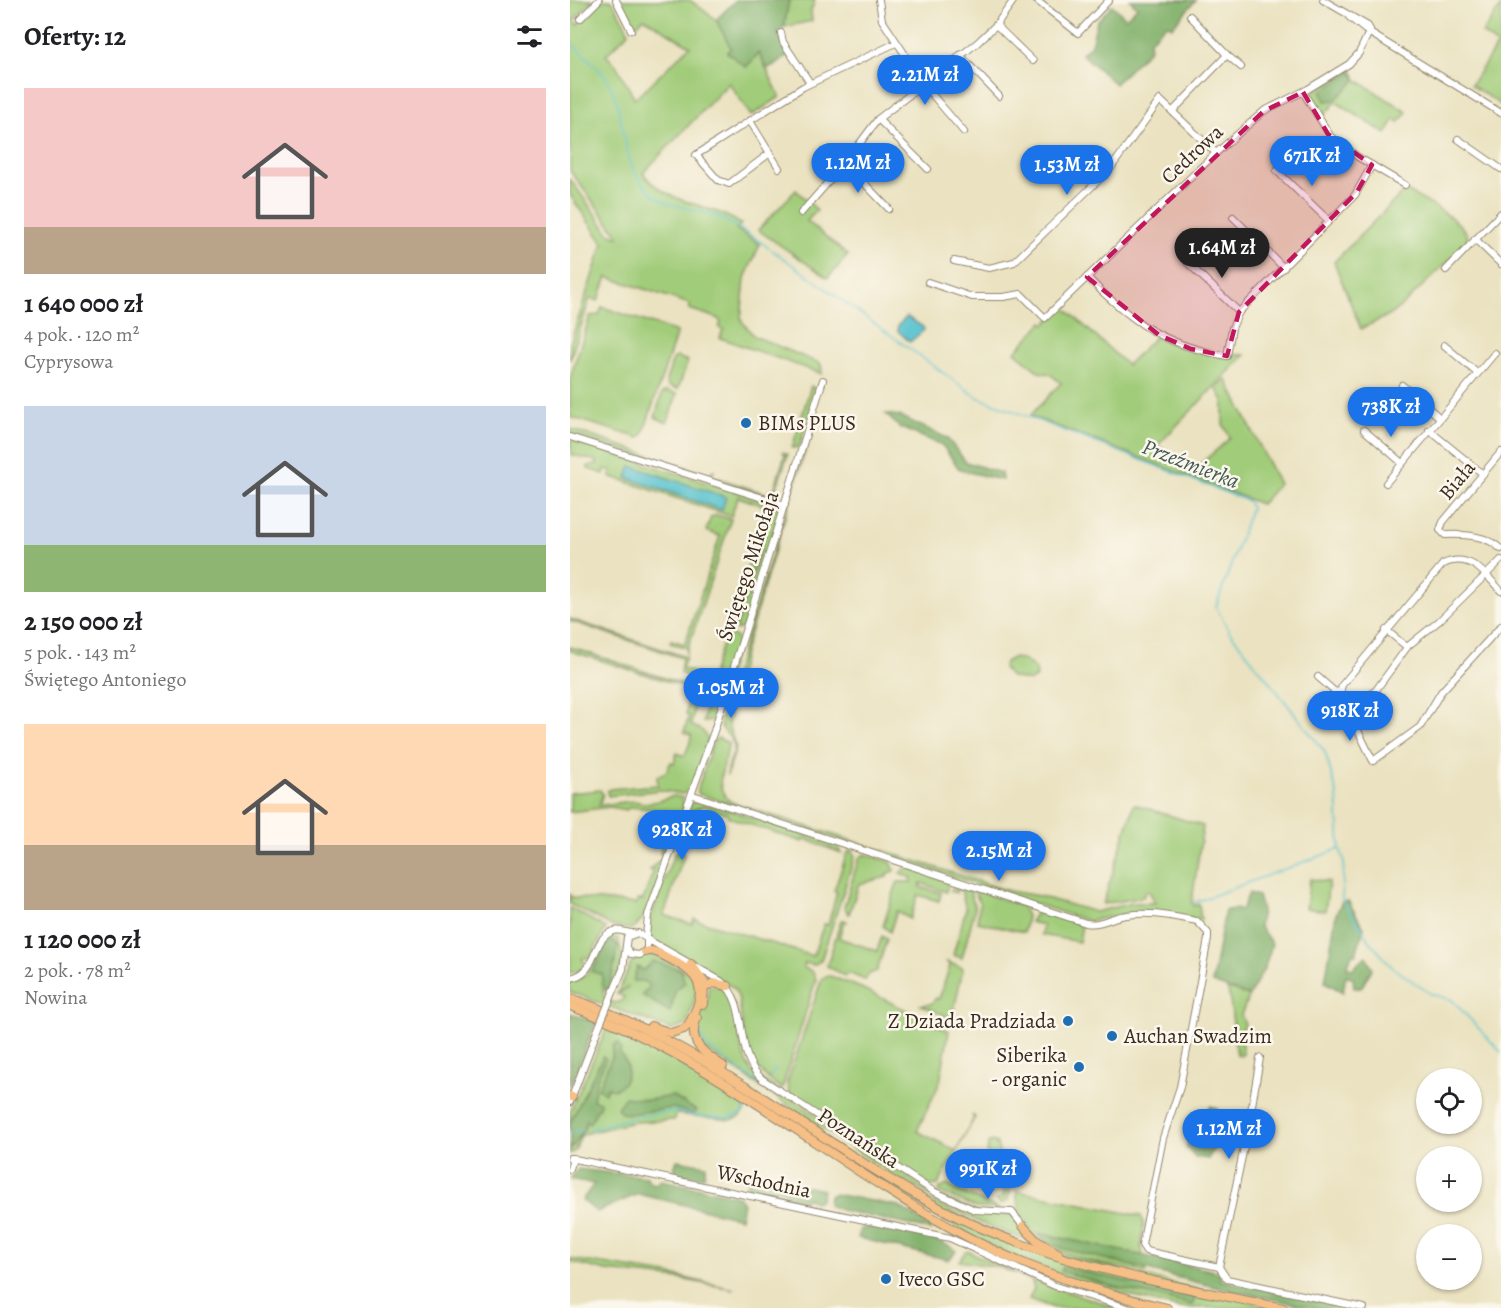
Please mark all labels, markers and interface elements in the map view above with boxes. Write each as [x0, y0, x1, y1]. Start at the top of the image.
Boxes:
text: Oferty: 12 [24, 19, 126, 54]
icon: filters [513, 20, 546, 53]
pin: 2.21M zł [863, 55, 987, 106]
text: 2.21M zł [891, 61, 959, 88]
street label: Cedrowa [1155, 118, 1229, 190]
icon: home [231, 127, 339, 235]
pin: 671K zł [1257, 136, 1367, 187]
text: 671K zł [1284, 142, 1340, 169]
pin: 1.12M zł [796, 143, 920, 194]
pin: 1.53M zł [1005, 145, 1129, 196]
text: 1.12M zł [825, 149, 891, 176]
text: 1.53M zł [1034, 151, 1100, 178]
pin: 1.64M zł [1160, 228, 1284, 279]
text: 1.64M zł [1189, 234, 1255, 261]
text: 1 640 000 zł [24, 286, 143, 321]
text: 4 pok. · 120 m² [24, 321, 139, 348]
text: Cyprysowa [24, 348, 113, 375]
pin: 738K zł [1336, 387, 1446, 438]
text: 738K zł [1362, 393, 1420, 420]
place label: BIMs PLUS [758, 409, 856, 437]
marker: BIMs PLUS [739, 416, 753, 430]
water label: Przeźmierka [1138, 432, 1243, 496]
icon: home [231, 445, 339, 553]
street label: Biała [1432, 454, 1482, 506]
street label: Świętego Mikołaja [710, 487, 786, 645]
text: 2 150 000 zł [24, 604, 143, 639]
text: 5 pok. · 143 m² [24, 639, 136, 666]
text: Świętego Antoniego [24, 666, 186, 693]
pin: 1.05M zł [669, 668, 793, 719]
text: 1.05M zł [698, 674, 764, 701]
pin: 918K zł [1295, 691, 1405, 742]
text: 918K zł [1321, 697, 1379, 724]
icon: home [231, 763, 339, 871]
pin: 928K zł [627, 810, 737, 861]
text: 928K zł [652, 816, 712, 843]
pin: 2.15M zł [937, 831, 1061, 882]
text: 2.15M zł [966, 837, 1032, 864]
text: 1 120 000 zł [24, 922, 141, 957]
text: 2 pok. · 78 m² [24, 957, 131, 984]
text: Nowina [24, 984, 88, 1011]
place label: Z Dziada Pradziada [888, 1007, 1056, 1035]
marker: Z Dziada Pradziada [1061, 1014, 1075, 1028]
place label: Auchan Swadzim [1123, 1022, 1272, 1050]
marker: Auchan Swadzim [1105, 1029, 1119, 1043]
place label: Siberika - organic [990, 1041, 1067, 1093]
marker: Siberika - organic [1072, 1060, 1086, 1074]
map controls [1416, 1068, 1482, 1290]
button: locate [1416, 1068, 1482, 1134]
street label: Poznańska [813, 1101, 905, 1175]
pin: 1.12M zł [1167, 1109, 1291, 1160]
text: 1.12M zł [1196, 1115, 1262, 1142]
button: + [1416, 1146, 1482, 1212]
pin: 991K zł [933, 1149, 1043, 1200]
text: 991K zł [959, 1155, 1017, 1182]
street label: Wschodnia [713, 1157, 814, 1205]
button: − [1416, 1224, 1482, 1290]
place label: Iveco GSC [898, 1265, 985, 1293]
marker: Iveco GSC [879, 1272, 893, 1286]

